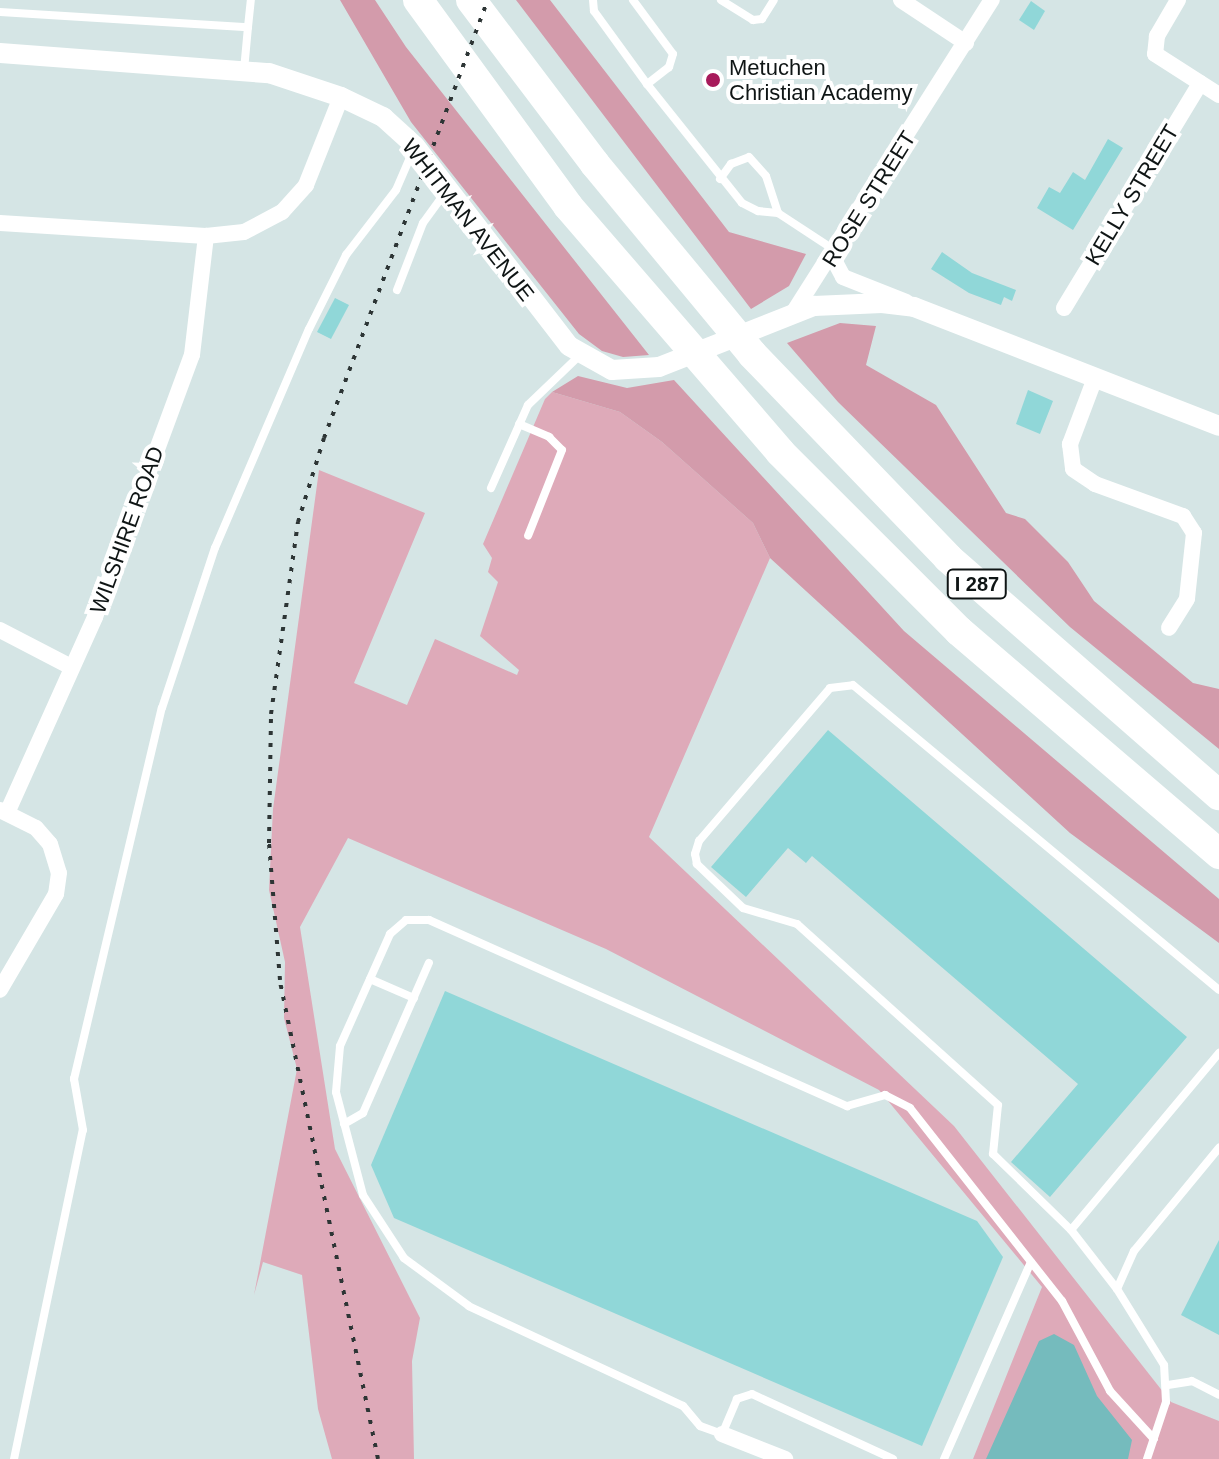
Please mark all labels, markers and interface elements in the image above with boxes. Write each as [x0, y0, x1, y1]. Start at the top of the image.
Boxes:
place label: Metuchen Christian Academy [729, 54, 914, 106]
marker: Metuchen Christian Academy [704, 71, 722, 89]
street label: KELLY STREET [1080, 120, 1184, 270]
street label: ROSE STREET [817, 126, 921, 272]
street label: WHITMAN AVENUE [396, 133, 540, 307]
street label: WILSHIRE ROAD [84, 443, 170, 617]
road number: I 287 [945, 568, 1009, 600]

